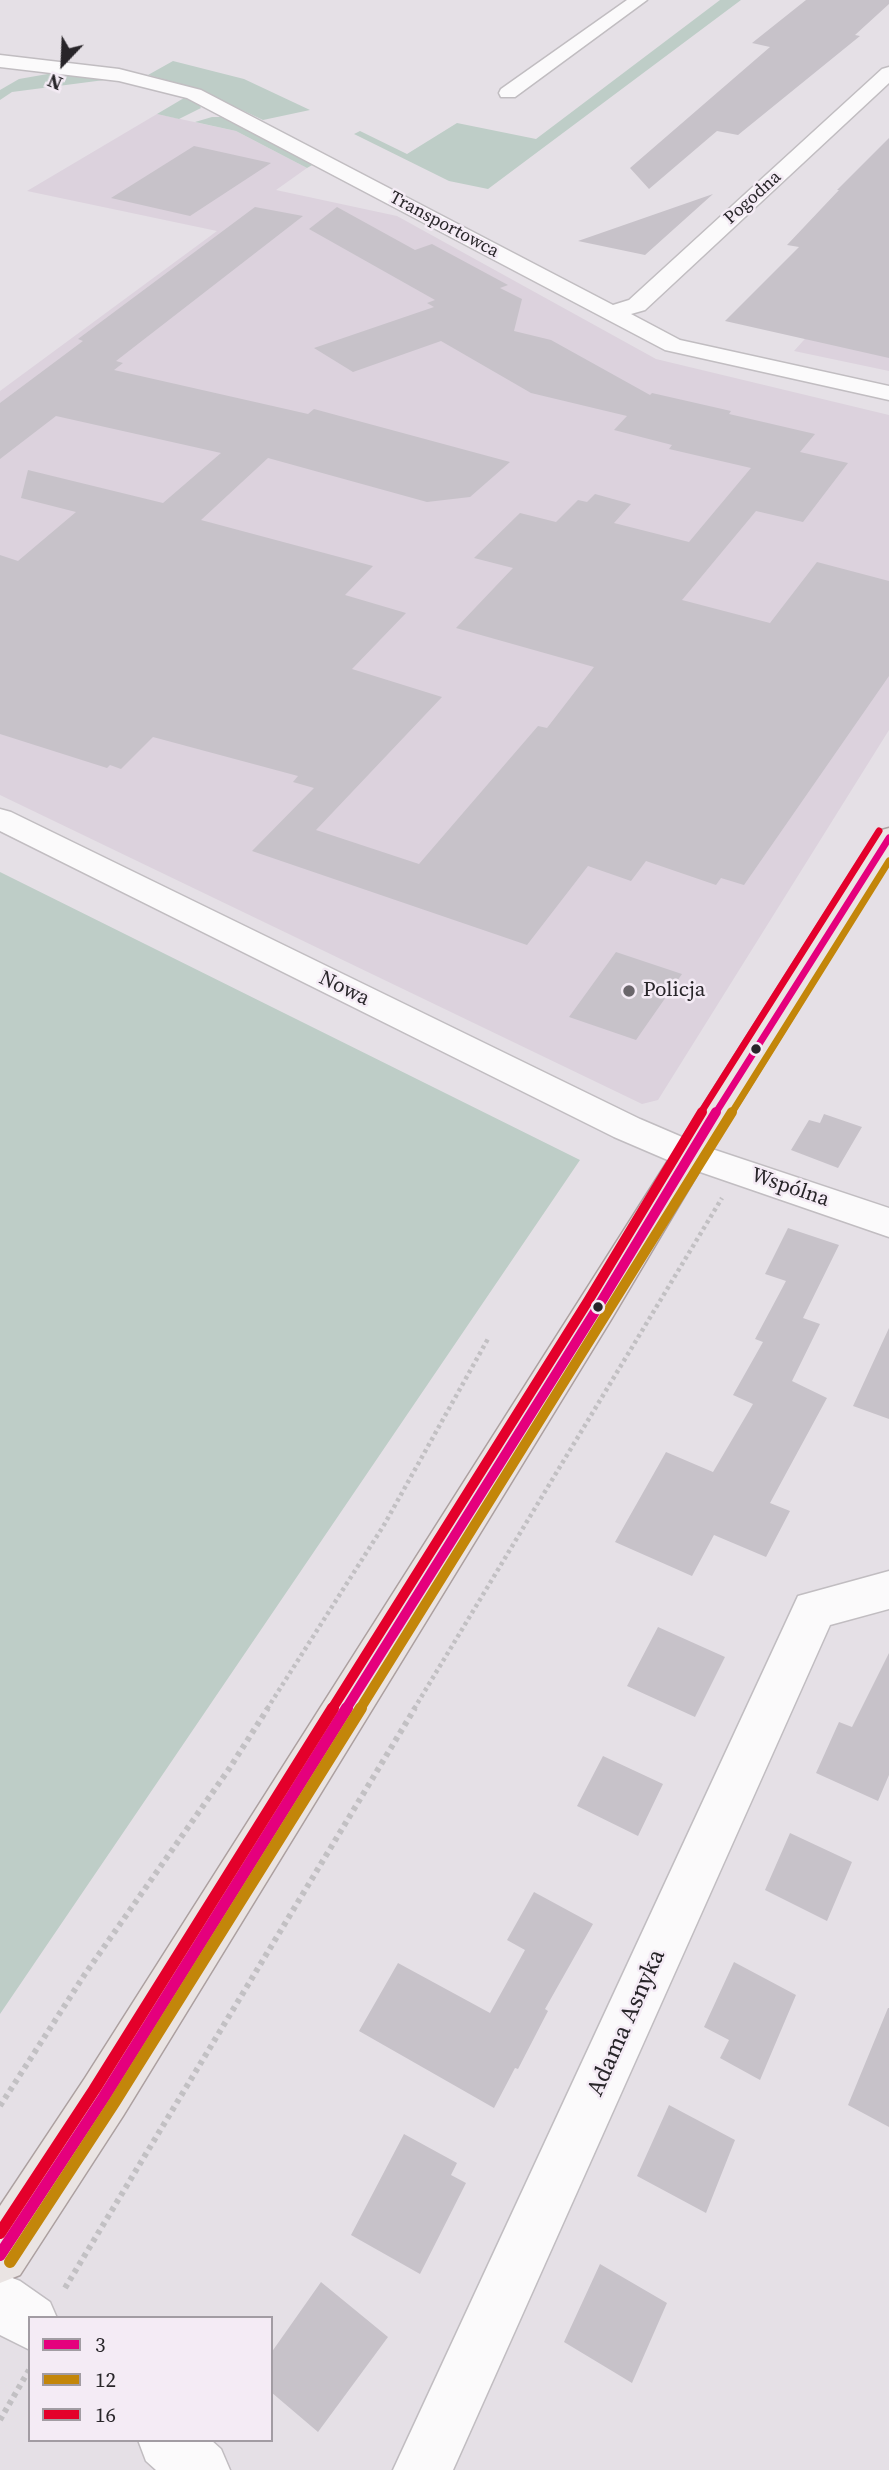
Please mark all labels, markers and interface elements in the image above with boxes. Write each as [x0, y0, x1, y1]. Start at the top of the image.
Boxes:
north arrow [28, 28, 98, 98]
text: N [43, 68, 66, 97]
street label: Pogodna [720, 167, 786, 229]
street label: Transportowca [386, 187, 502, 263]
street label: Nowa [315, 966, 373, 1012]
place label: Policja [643, 978, 706, 1004]
marker: Policja [621, 983, 637, 999]
unlabelled marker [749, 1042, 763, 1056]
street label: Wspólna [748, 1163, 832, 1213]
unlabelled marker [591, 1300, 605, 1314]
street label: Adama Asnyka [582, 1945, 672, 2101]
legend [28, 2316, 273, 2442]
text: 3 [95, 2330, 106, 2359]
text: 12 [95, 2365, 116, 2394]
text: 16 [95, 2400, 116, 2429]

